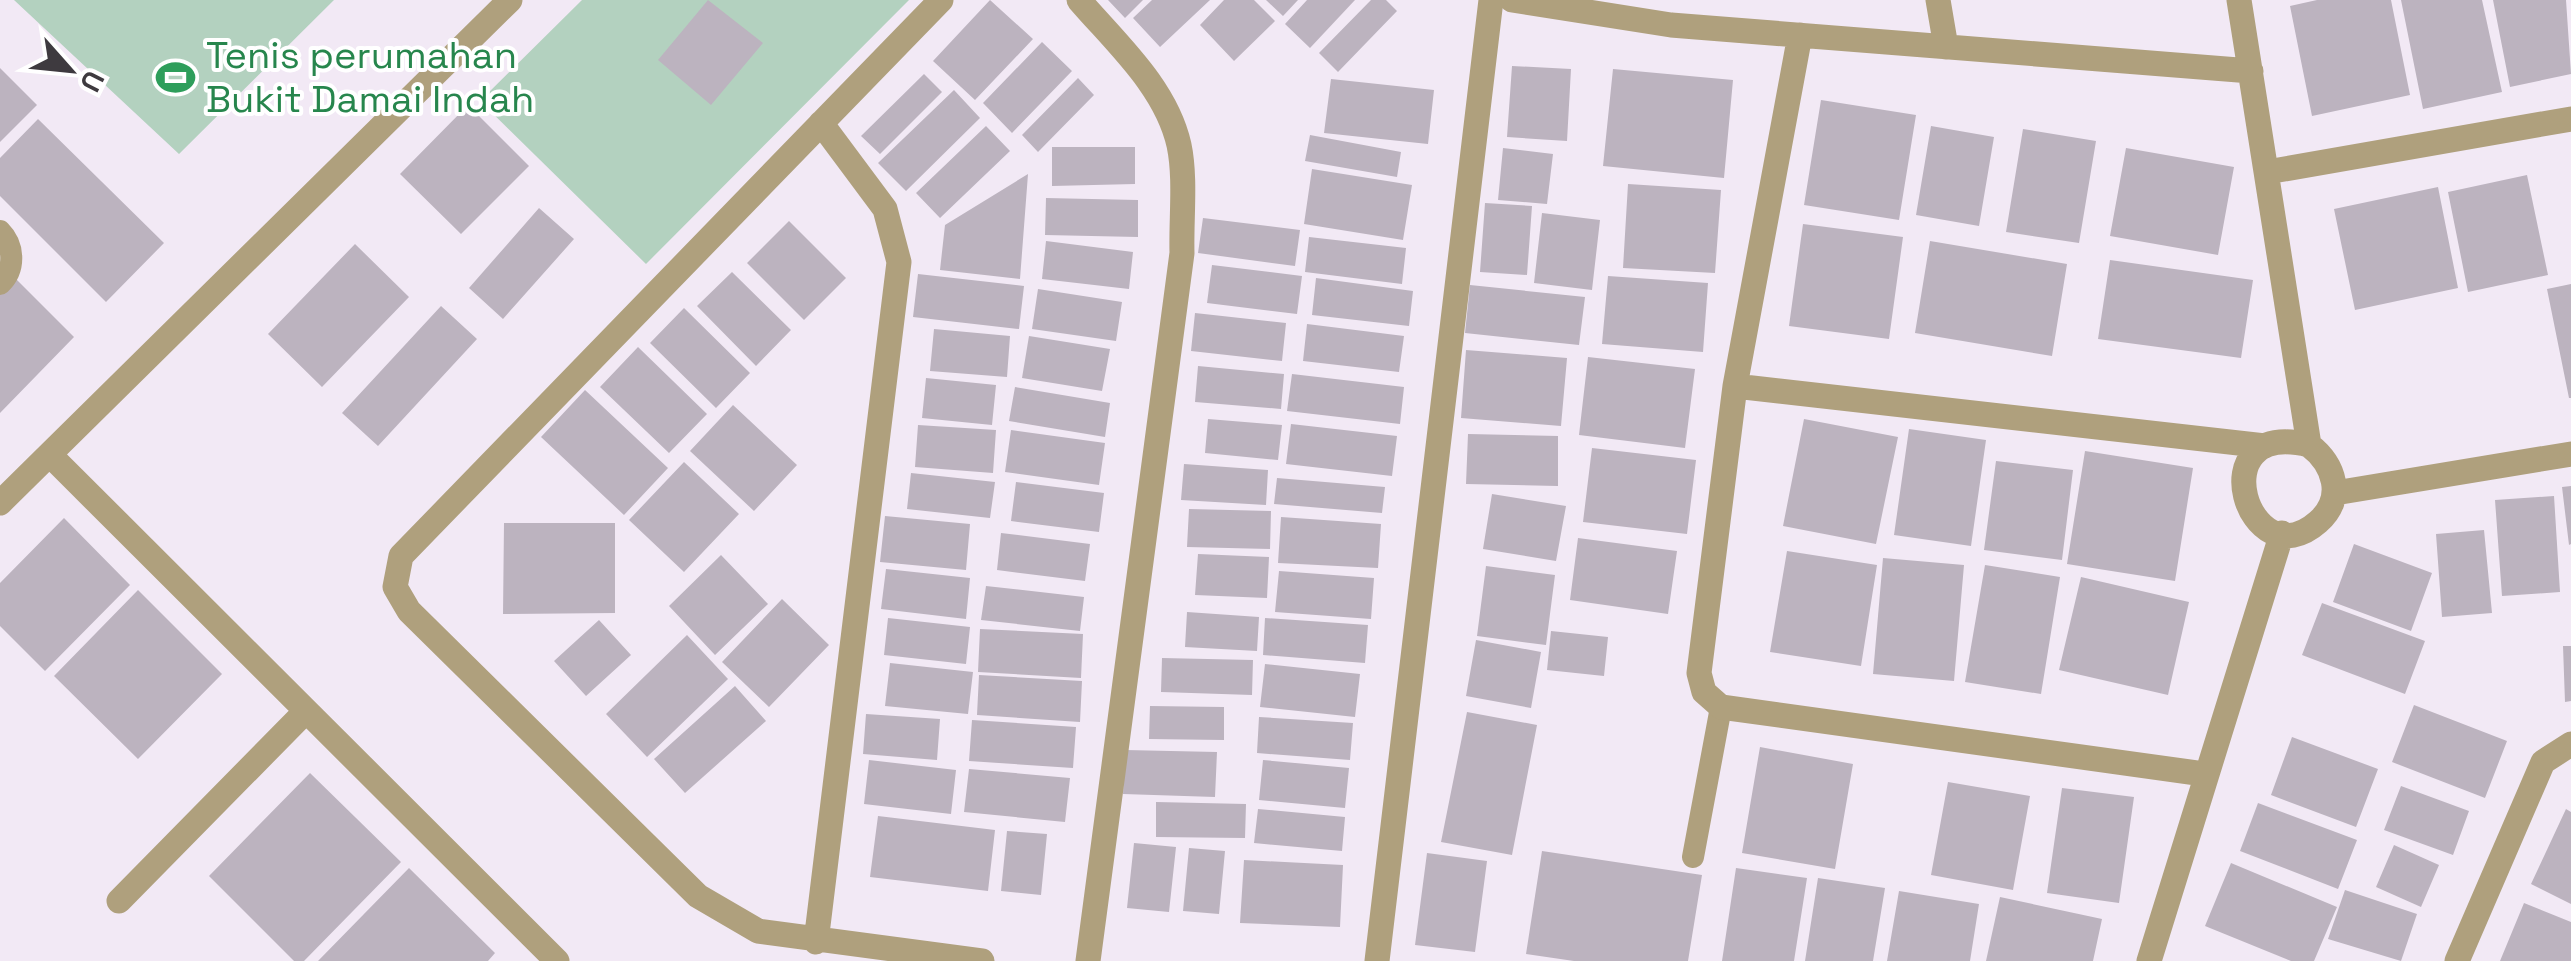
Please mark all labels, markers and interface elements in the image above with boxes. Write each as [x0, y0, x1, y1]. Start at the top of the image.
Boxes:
north arrow [20, 20, 120, 120]
place label: Tenis perumahan Bukit Damai Indah [206, 31, 534, 123]
sports icon: Tenis perumahan Bukit Damai Indah [155, 56, 197, 98]
text: U [72, 65, 113, 98]

